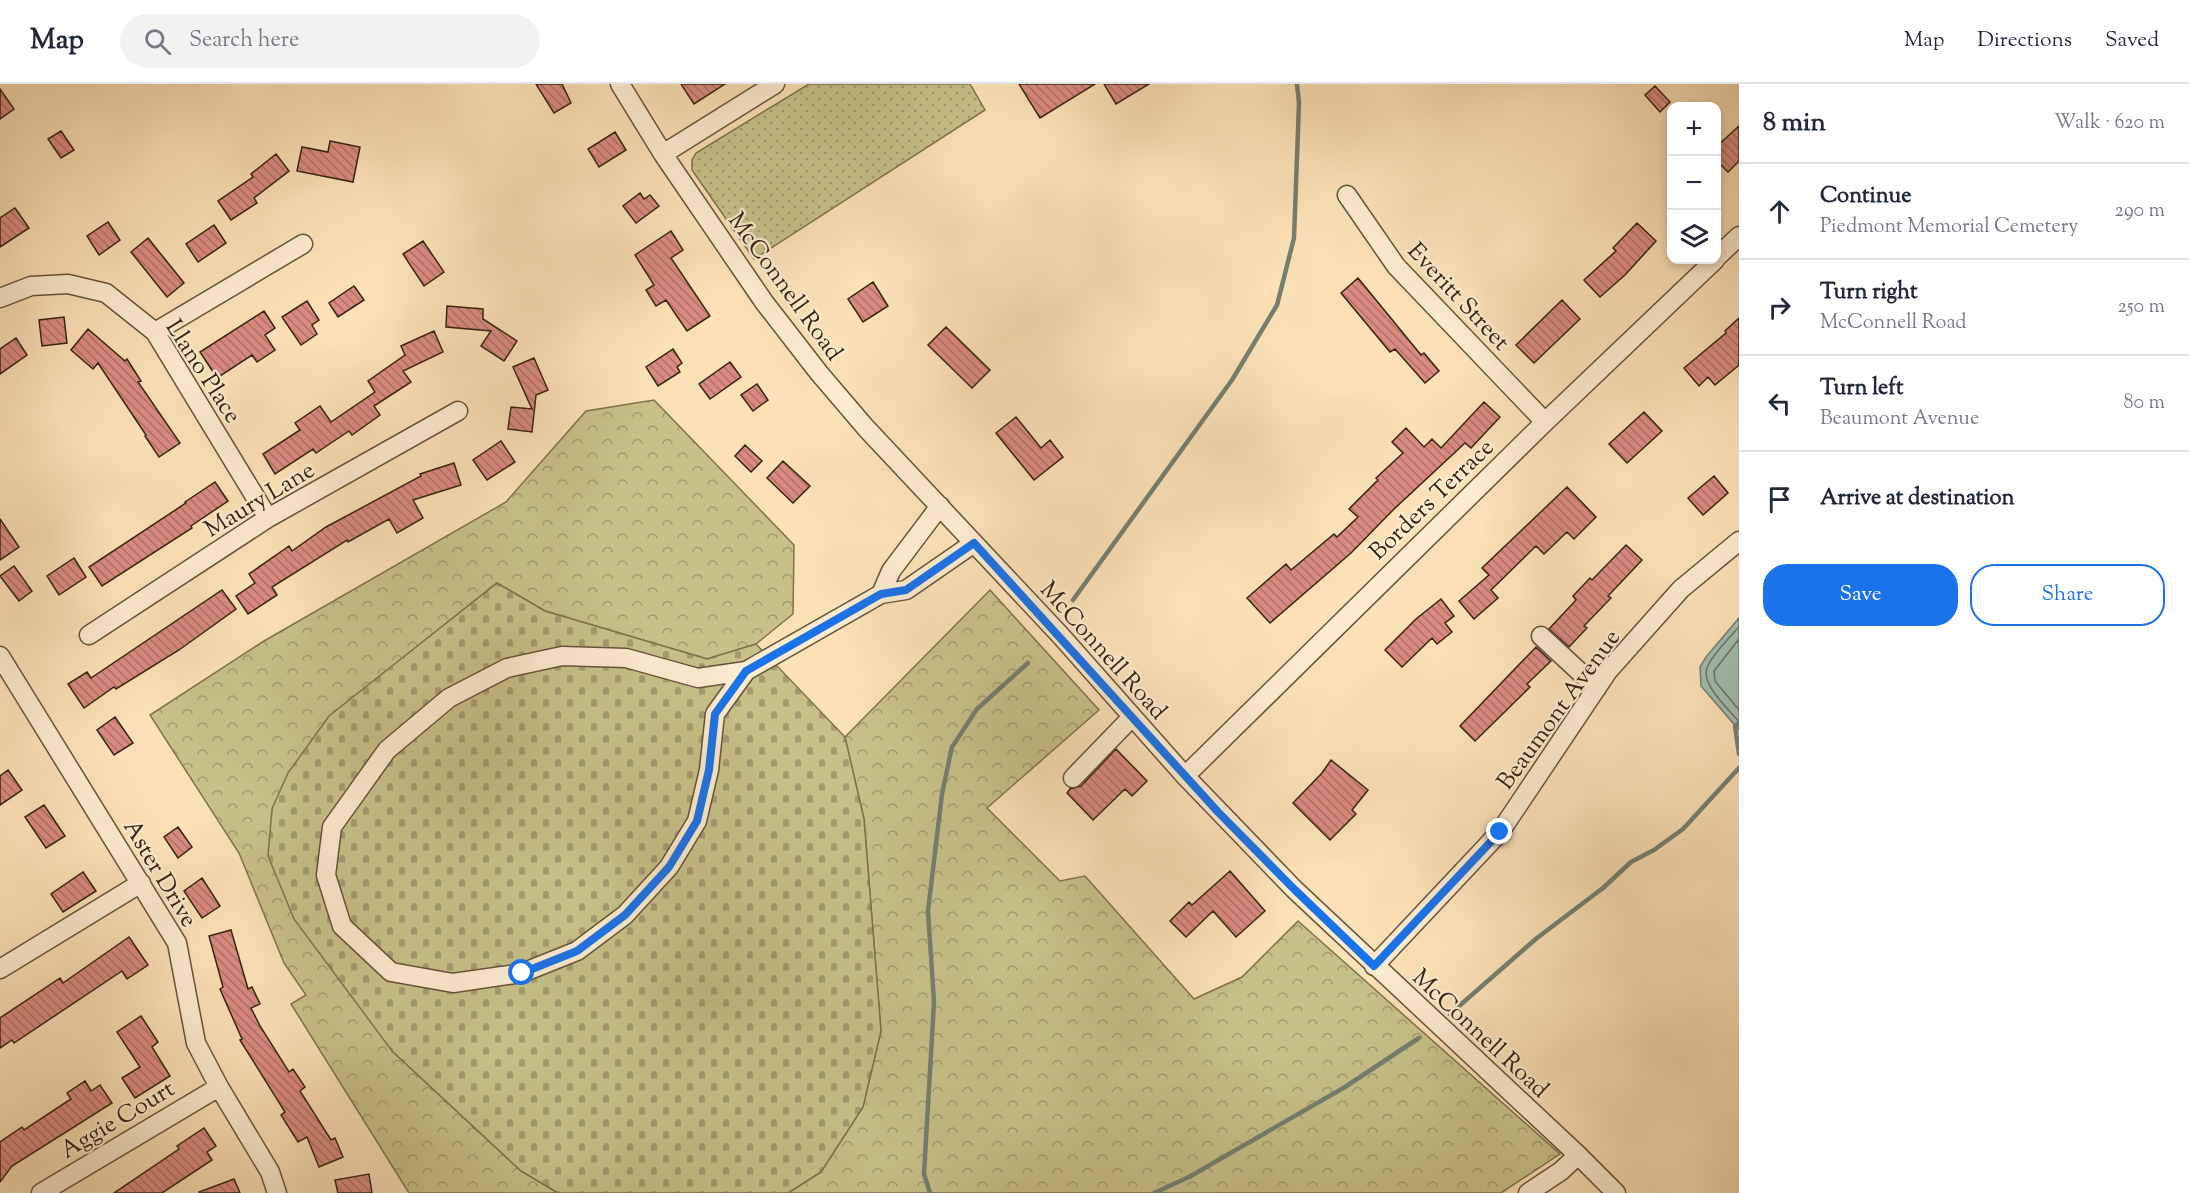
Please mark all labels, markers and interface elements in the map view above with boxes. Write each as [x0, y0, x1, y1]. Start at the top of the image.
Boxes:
search box [120, 14, 540, 68]
text: Map [30, 21, 84, 61]
icon: search [141, 25, 174, 58]
text: Search here [189, 25, 299, 57]
text: Map [1904, 26, 1944, 56]
text: Directions [1977, 26, 2072, 56]
text: Saved [2105, 26, 2159, 56]
map controls [1667, 102, 1721, 264]
button: + [1667, 102, 1721, 156]
text: 8 min [1763, 105, 1826, 142]
text: Walk · 620 m [2054, 109, 2165, 138]
button: − [1667, 156, 1721, 210]
text: Continue [1820, 181, 1911, 213]
icon: ahead [1763, 195, 1796, 228]
text: 290 m [2115, 197, 2165, 226]
street label: McConnell Road [719, 206, 850, 369]
button: layers [1667, 210, 1721, 264]
text: Piedmont Memorial Cemetery [1820, 213, 2078, 242]
street label: Everitt Street [1398, 236, 1517, 359]
text: Turn right [1820, 277, 1917, 309]
icon: right [1763, 291, 1796, 324]
text: 250 m [2117, 293, 2165, 322]
text: McConnell Road [1820, 309, 1967, 338]
street label: Llano Place [156, 314, 249, 431]
text: Turn left [1820, 373, 1903, 405]
icon: left [1763, 387, 1796, 420]
text: 80 m [2124, 389, 2165, 418]
text: Beaumont Avenue [1820, 405, 1979, 434]
street label: Borders Terrace [1362, 432, 1502, 569]
street label: Maury Lane [198, 454, 322, 547]
icon: arrive [1763, 483, 1796, 516]
text: Arrive at destination [1820, 483, 2015, 515]
button: Save [1763, 564, 1958, 626]
button: Share [1970, 564, 2165, 626]
street label: McConnell Road [1031, 575, 1174, 728]
street label: Beaumont Avenue [1490, 623, 1630, 797]
street label: Aster Drive [114, 814, 205, 934]
route end [1486, 818, 1512, 844]
route start [508, 959, 534, 985]
street label: McConnell Road [1404, 962, 1556, 1107]
street label: Aggie Court [54, 1073, 182, 1168]

